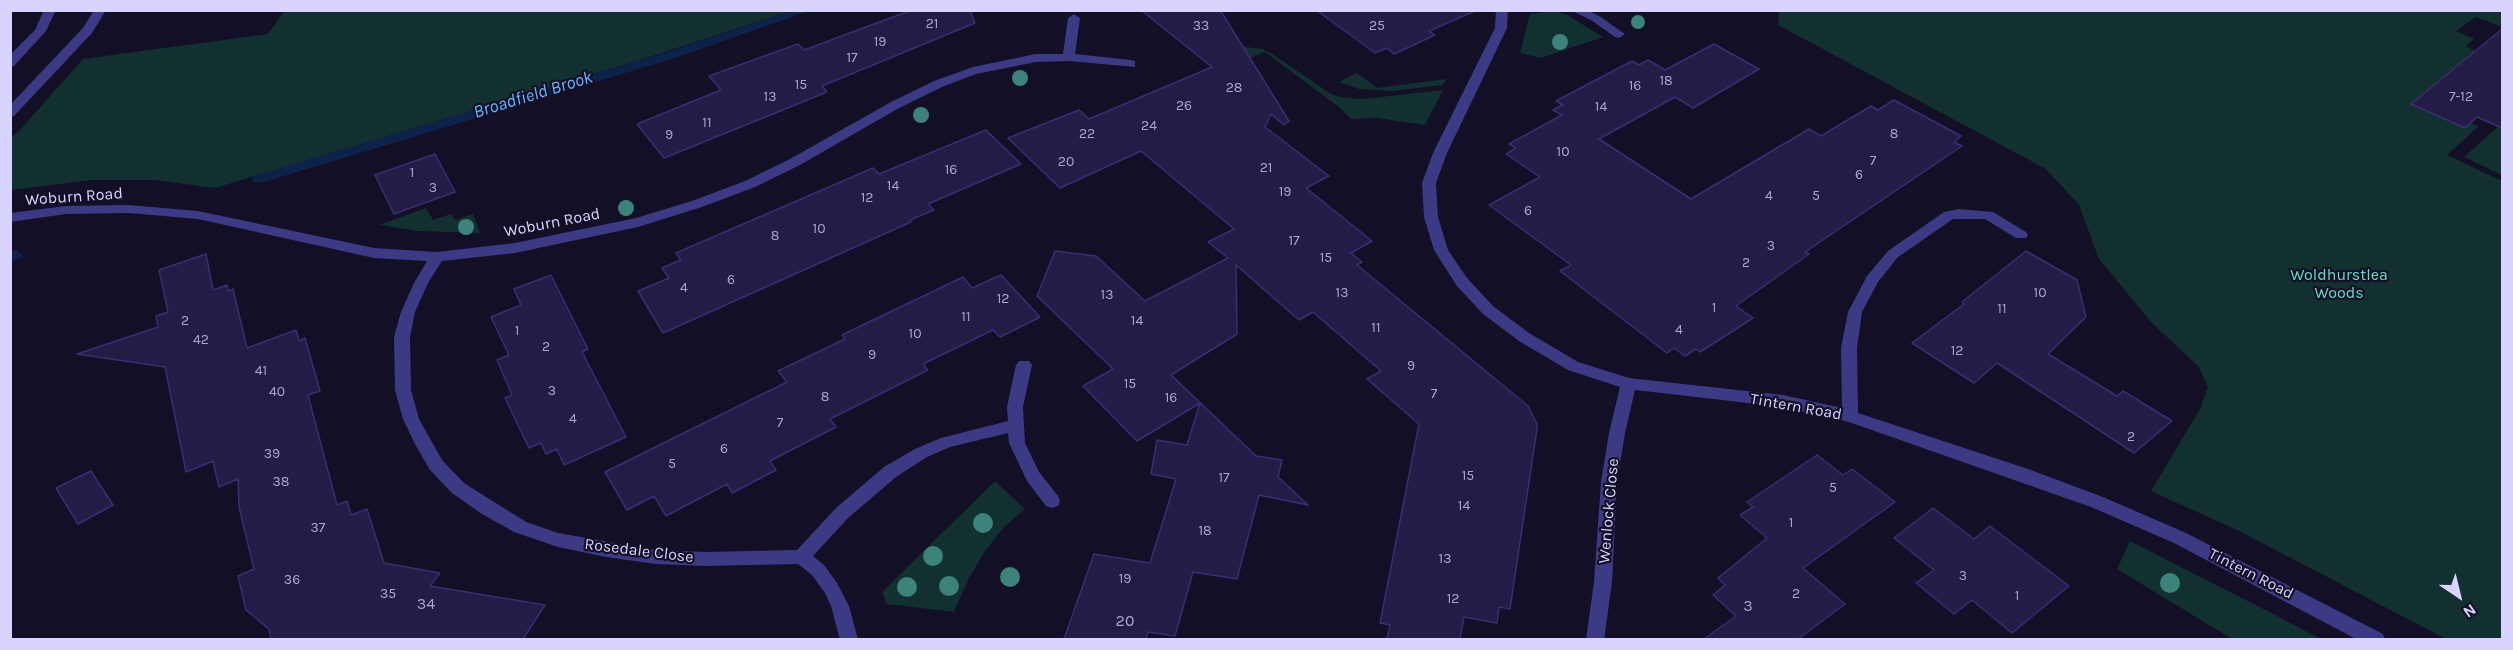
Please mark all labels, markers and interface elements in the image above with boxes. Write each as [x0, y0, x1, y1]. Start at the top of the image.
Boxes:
house number: 21 [926, 16, 938, 32]
house number: 33 [1193, 18, 1209, 34]
house number: 25 [1369, 18, 1385, 34]
house number: 19 [874, 34, 886, 50]
house number: 17 [846, 50, 858, 66]
water label: Broadfield Brook [471, 67, 595, 123]
house number: 18 [1659, 73, 1673, 89]
house number: 15 [795, 77, 807, 93]
house number: 16 [1629, 78, 1641, 94]
house number: 28 [1226, 80, 1242, 96]
house number: 13 [764, 89, 776, 105]
house number: 7-12 [2449, 89, 2473, 105]
house number: 26 [1176, 98, 1192, 114]
house number: 14 [1595, 99, 1607, 115]
house number: 11 [702, 115, 712, 131]
house number: 24 [1141, 118, 1157, 134]
house number: 22 [1079, 126, 1095, 142]
house number: 8 [1890, 126, 1898, 142]
house number: 9 [665, 127, 673, 143]
house number: 10 [1557, 144, 1569, 160]
house number: 7 [1870, 153, 1876, 169]
house number: 20 [1058, 154, 1074, 170]
house number: 21 [1260, 160, 1272, 176]
house number: 16 [945, 162, 957, 178]
house number: 1 [410, 165, 414, 181]
house number: 6 [1855, 167, 1863, 183]
house number: 14 [887, 178, 899, 194]
house number: 3 [429, 180, 437, 196]
street label: Woburn Road [25, 184, 123, 210]
house number: 19 [1279, 184, 1291, 200]
house number: 4 [1765, 188, 1773, 204]
house number: 5 [1812, 188, 1820, 204]
house number: 12 [861, 190, 873, 206]
house number: 6 [1524, 203, 1532, 219]
street label: Woburn Road [502, 204, 602, 242]
house number: 10 [813, 221, 825, 237]
house number: 8 [771, 228, 779, 244]
house number: 17 [1288, 233, 1300, 249]
house number: 3 [1767, 238, 1775, 254]
house number: 15 [1320, 250, 1332, 266]
house number: 2 [1742, 255, 1750, 271]
park label: Woldhurstlea Woods [2290, 265, 2388, 303]
house number: 6 [727, 272, 735, 288]
house number: 4 [680, 280, 688, 296]
house number: 13 [1336, 285, 1348, 301]
house number: 10 [2034, 285, 2046, 301]
house number: 13 [1101, 287, 1113, 303]
house number: 12 [997, 291, 1009, 307]
house number: 1 [1712, 300, 1716, 316]
house number: 11 [1997, 301, 2007, 317]
house number: 11 [961, 309, 971, 325]
house number: 2 [181, 313, 189, 329]
house number: 14 [1131, 313, 1143, 329]
house number: 11 [1371, 320, 1381, 336]
house number: 4 [1675, 322, 1683, 338]
house number: 1 [515, 323, 519, 339]
house number: 10 [909, 326, 921, 342]
house number: 42 [193, 332, 209, 348]
house number: 2 [542, 339, 550, 355]
house number: 12 [1951, 343, 1963, 359]
house number: 9 [868, 347, 876, 363]
house number: 9 [1407, 358, 1415, 374]
house number: 41 [255, 363, 267, 379]
house number: 15 [1124, 376, 1136, 392]
house number: 3 [548, 383, 556, 399]
house number: 40 [269, 384, 285, 400]
house number: 7 [1431, 386, 1437, 402]
house number: 8 [821, 389, 829, 405]
street label: Tintern Road [1749, 389, 1843, 425]
house number: 16 [1165, 390, 1177, 406]
house number: 4 [569, 411, 577, 427]
house number: 7 [777, 415, 783, 431]
house number: 2 [2127, 429, 2135, 445]
house number: 6 [720, 441, 728, 457]
house number: 39 [264, 446, 280, 462]
house number: 5 [668, 456, 676, 472]
street label: Wenlock Close [1595, 458, 1623, 564]
house number: 15 [1462, 468, 1474, 484]
house number: 17 [1218, 470, 1230, 486]
house number: 38 [273, 474, 289, 490]
house number: 5 [1829, 480, 1837, 496]
house number: 14 [1458, 498, 1470, 514]
house number: 1 [1789, 515, 1793, 531]
house number: 37 [311, 520, 325, 536]
house number: 18 [1198, 523, 1212, 539]
street label: Rosedale Close [583, 535, 695, 567]
street label: Tintern Road [2205, 544, 2297, 604]
house number: 13 [1439, 551, 1451, 567]
north arrow [2429, 566, 2489, 626]
house number: 3 [1959, 568, 1967, 584]
house number: 19 [1119, 571, 1131, 587]
house number: 36 [284, 572, 300, 588]
house number: 35 [380, 586, 396, 602]
house number: 2 [1792, 586, 1800, 602]
house number: 1 [2015, 588, 2019, 604]
house number: 12 [1447, 591, 1459, 607]
house number: 34 [417, 594, 435, 614]
house number: 3 [1743, 596, 1753, 616]
text: N [2459, 600, 2480, 622]
house number: 20 [1116, 611, 1134, 631]

